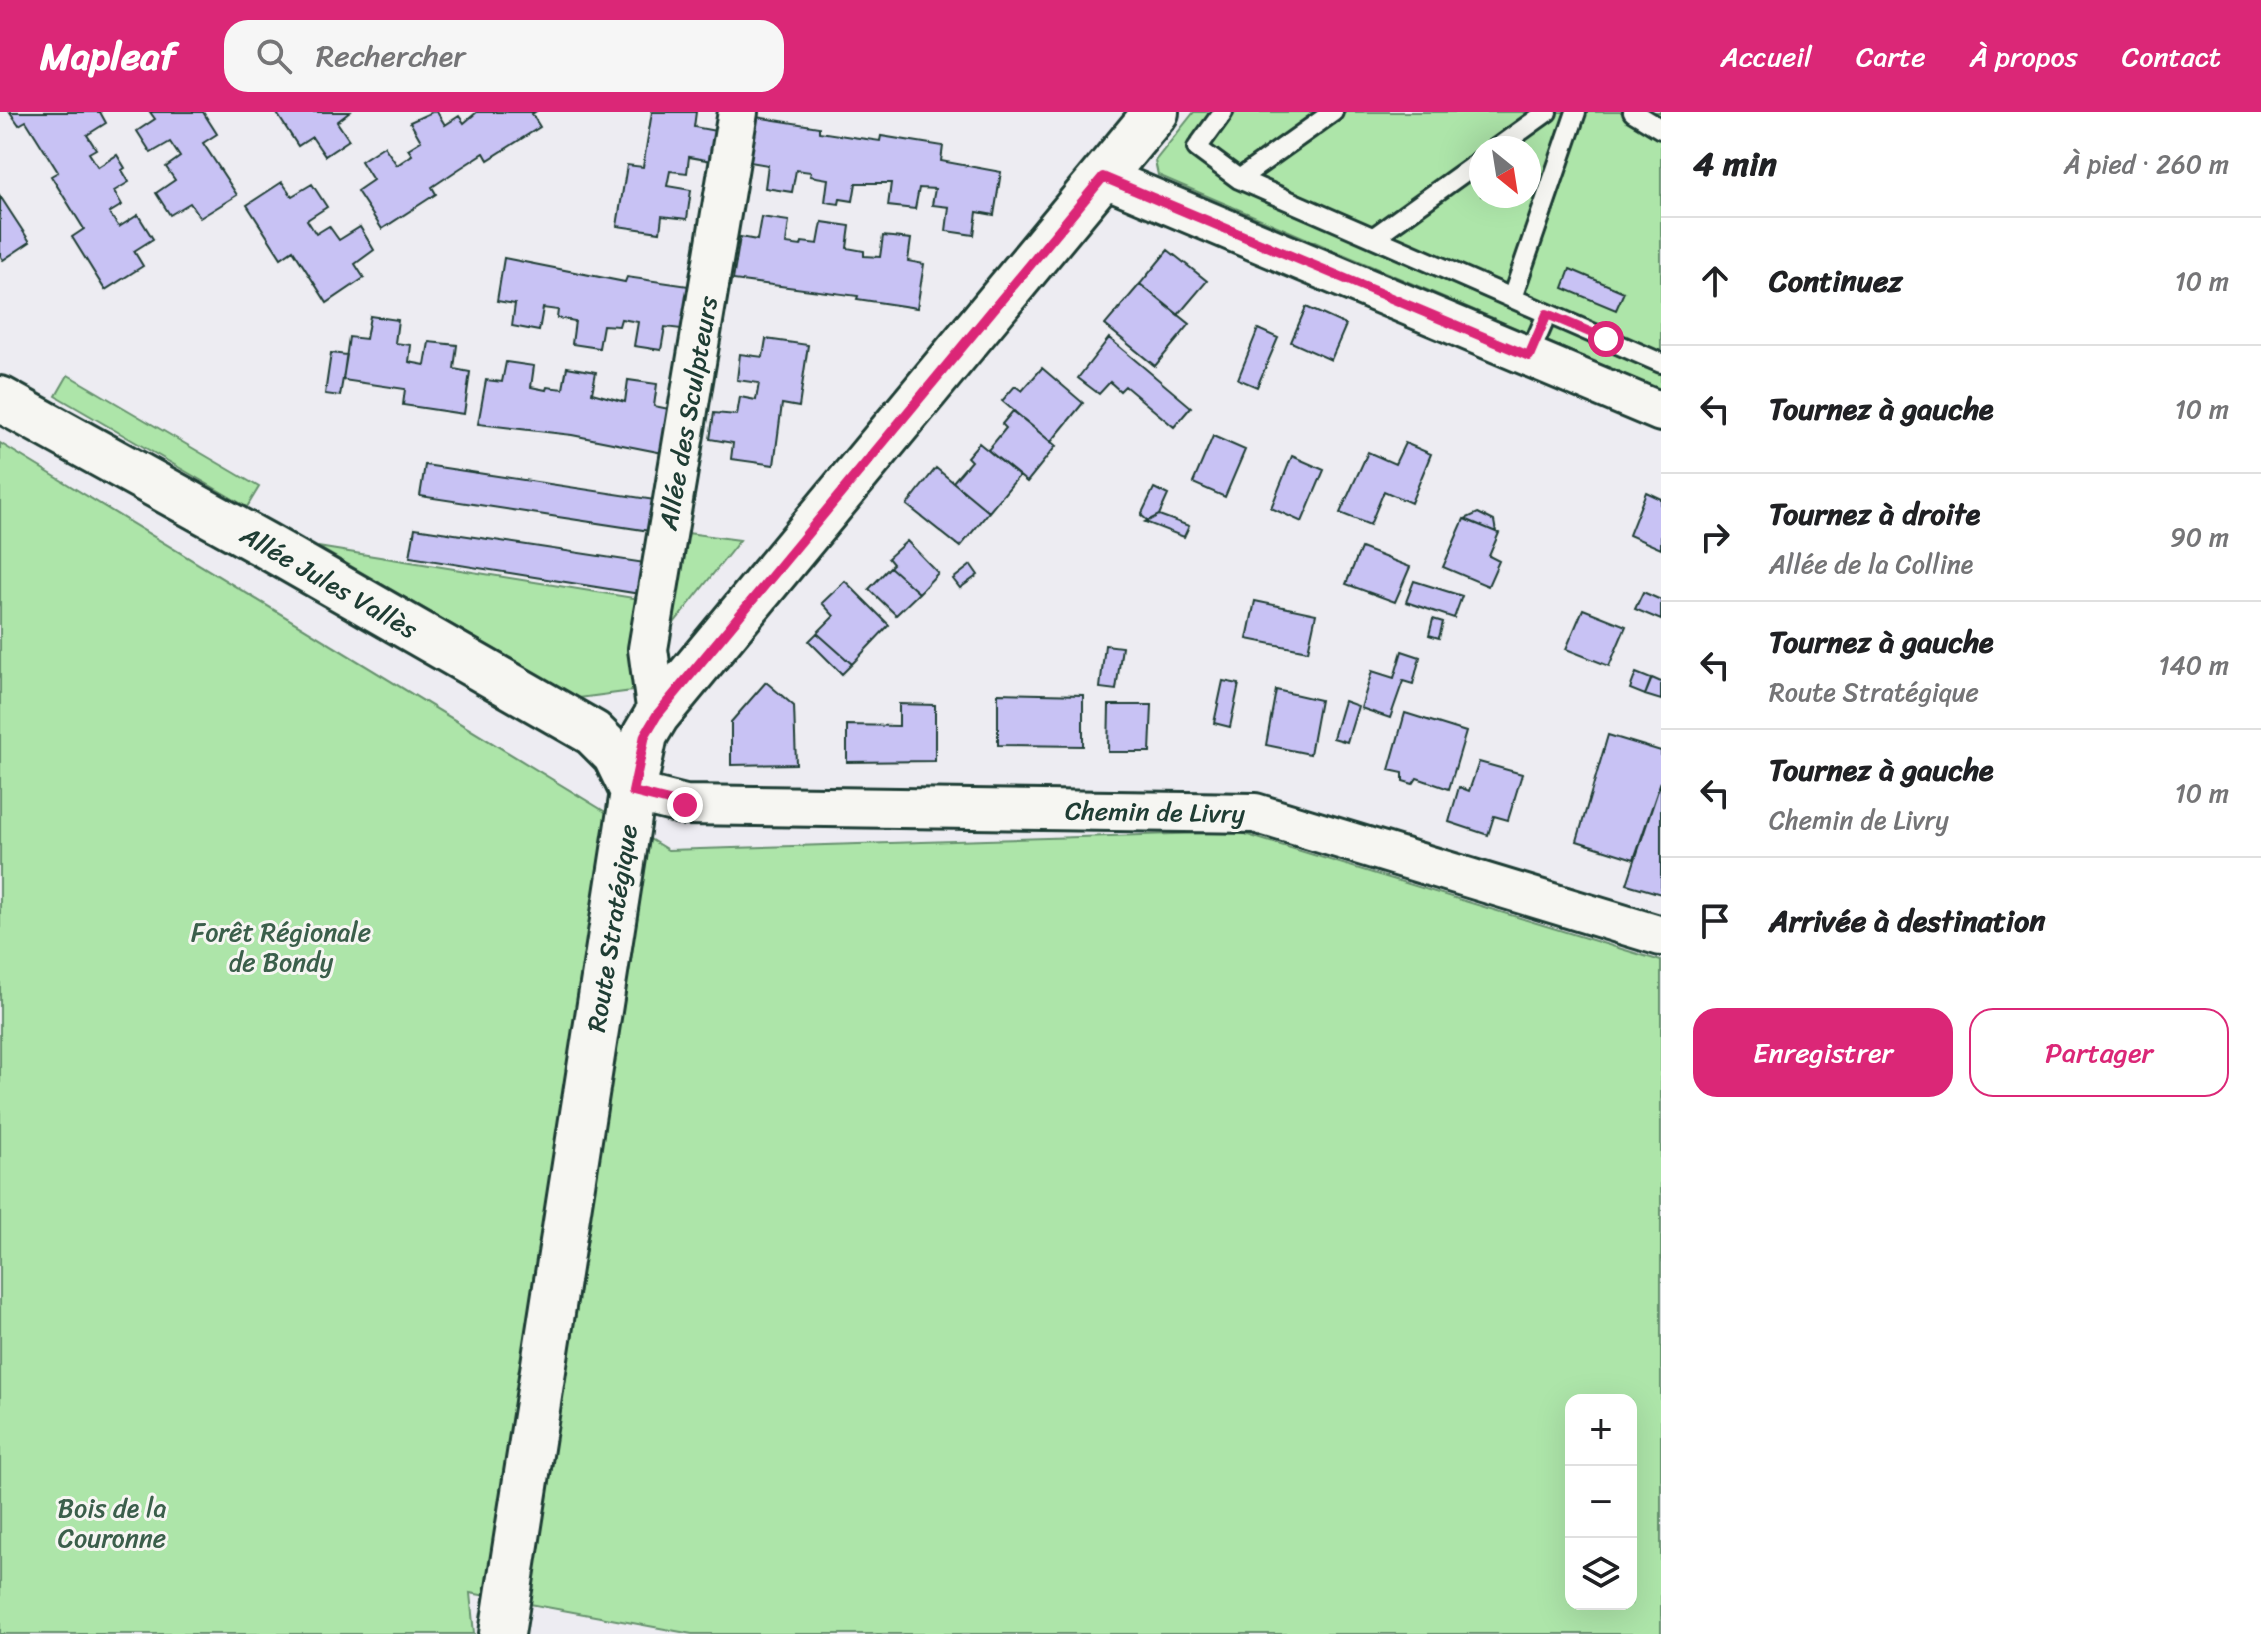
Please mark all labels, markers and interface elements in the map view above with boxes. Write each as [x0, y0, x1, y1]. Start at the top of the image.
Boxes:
search box [224, 20, 784, 92]
text: Mapleaf [40, 23, 176, 90]
text: Rechercher [316, 29, 466, 83]
text: Accueil [1721, 32, 1812, 81]
text: Carte [1856, 32, 1926, 81]
text: À propos [1970, 32, 2078, 81]
text: Contact [2122, 32, 2221, 81]
icon: search [252, 34, 296, 78]
text: 4 min [1693, 134, 1777, 194]
north arrow [1469, 136, 1541, 208]
text: À pied · 260 m [2064, 141, 2229, 187]
text: Continuez [1769, 254, 1903, 308]
text: 10 m [2175, 258, 2229, 304]
icon: ahead [1693, 259, 1737, 303]
street label: Allée des Sculpteurs [645, 291, 731, 535]
route start [1588, 321, 1624, 357]
text: Tournez à gauche [1769, 382, 1994, 436]
text: 10 m [2175, 386, 2229, 432]
icon: left [1693, 387, 1737, 431]
text: Tournez à droite [1769, 487, 1980, 541]
street label: Allée Jules Vallès [231, 512, 427, 652]
text: 90 m [2170, 514, 2229, 560]
icon: right [1693, 515, 1737, 559]
text: Allée de la Colline [1769, 541, 1973, 587]
text: Tournez à gauche [1769, 615, 1994, 669]
text: 140 m [2158, 642, 2229, 688]
icon: left [1693, 643, 1737, 687]
text: Route Stratégique [1769, 669, 1979, 715]
text: Tournez à gauche [1769, 743, 1994, 797]
text: 10 m [2175, 770, 2229, 816]
icon: left [1693, 771, 1737, 815]
route end [667, 787, 703, 823]
street label: Chemin de Livry [1065, 787, 1246, 837]
text: Chemin de Livry [1769, 797, 1949, 843]
street label: Route Stratégique [573, 821, 651, 1035]
text: Arrivée à destination [1769, 894, 2046, 948]
icon: arrive [1693, 899, 1737, 943]
park label: Forêt Régionale de Bondy [191, 909, 371, 985]
button: Enregistrer [1693, 1008, 1953, 1097]
button: Partager [1969, 1008, 2229, 1097]
map controls [1565, 1394, 1637, 1610]
button: + [1565, 1394, 1637, 1466]
button: − [1565, 1466, 1637, 1538]
park label: Bois de la Couronne [58, 1485, 166, 1561]
button: layers [1565, 1538, 1637, 1610]

